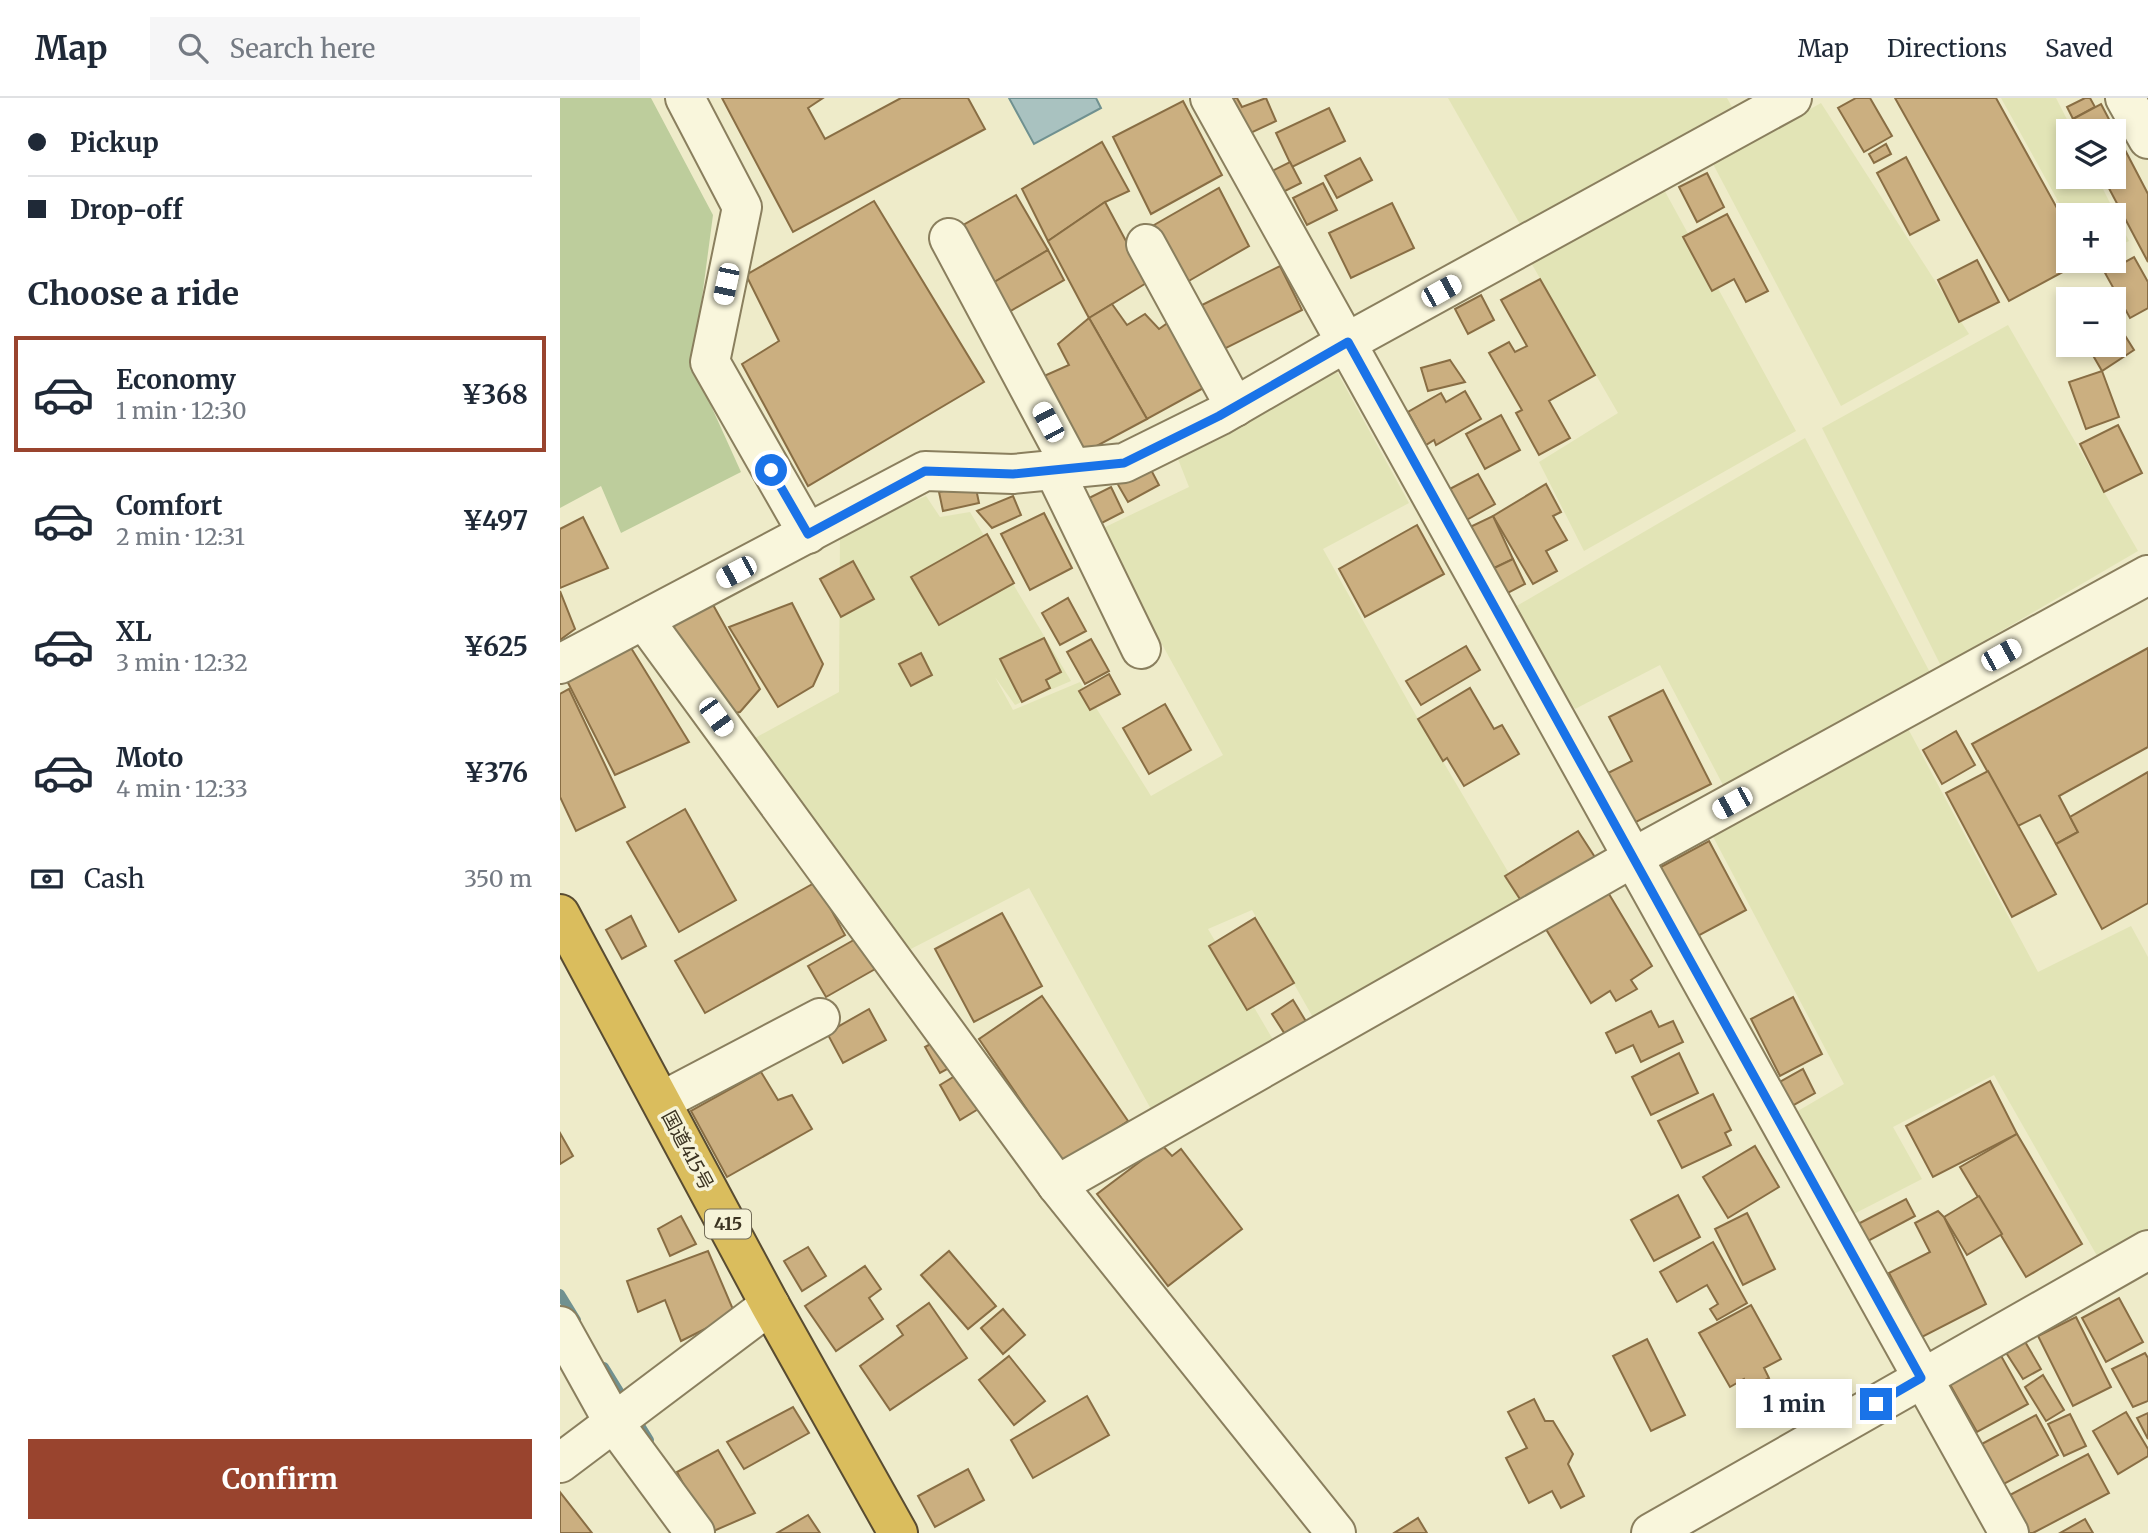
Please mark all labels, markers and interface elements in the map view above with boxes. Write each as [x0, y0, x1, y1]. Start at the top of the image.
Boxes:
search box [150, 17, 640, 80]
text: Map [35, 28, 108, 69]
icon: search [174, 29, 212, 67]
text: Search here [230, 32, 375, 65]
text: Map [1798, 33, 1849, 64]
text: Directions [1887, 33, 2007, 64]
text: Saved [2045, 33, 2113, 64]
map controls [2056, 119, 2126, 357]
button: layers [2056, 119, 2126, 189]
text: Pickup [70, 126, 159, 159]
text: Drop-off [70, 193, 183, 226]
button: + [2056, 203, 2126, 273]
car [712, 261, 741, 307]
car [1418, 272, 1465, 310]
text: Choose a ride [28, 274, 239, 314]
button: − [2056, 287, 2126, 357]
icon: car [32, 363, 95, 426]
text: Economy [116, 363, 236, 396]
text: ¥368 [461, 378, 528, 411]
text: 1 min · 12:30 [116, 396, 247, 425]
car [1029, 399, 1068, 445]
route start [755, 454, 787, 486]
icon: car [32, 489, 95, 552]
text: Comfort [116, 489, 222, 522]
text: ¥497 [462, 504, 528, 537]
text: 2 min · 12:31 [116, 522, 245, 551]
car [713, 553, 760, 591]
icon: car [32, 615, 95, 678]
text: XL [116, 615, 152, 648]
text: ¥625 [463, 630, 528, 663]
car [1978, 636, 2025, 674]
text: 3 min · 12:32 [116, 648, 248, 677]
car [696, 694, 737, 740]
icon: car [32, 741, 95, 804]
text: Moto [116, 741, 183, 774]
text: ¥376 [464, 756, 528, 789]
text: 4 min · 12:33 [116, 774, 248, 803]
car [1709, 784, 1756, 822]
icon: cash [28, 860, 66, 898]
text: Cash [84, 862, 145, 895]
text: 350 m [464, 864, 532, 893]
street label: 国道415号 [657, 1106, 719, 1194]
road number: 415 [705, 1210, 751, 1238]
callout: 1 min [1736, 1380, 1852, 1428]
route end [1860, 1388, 1892, 1420]
text: 1 min [1763, 1389, 1825, 1418]
button: Confirm [28, 1439, 532, 1519]

